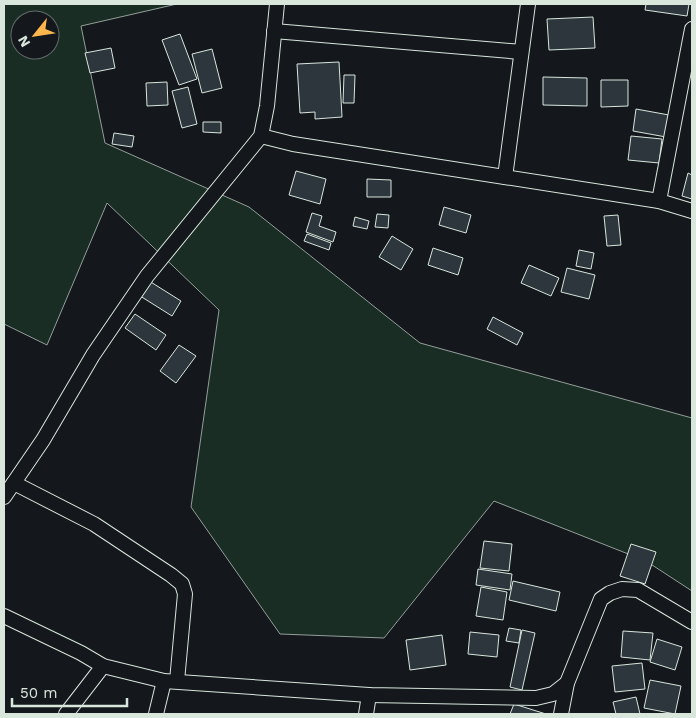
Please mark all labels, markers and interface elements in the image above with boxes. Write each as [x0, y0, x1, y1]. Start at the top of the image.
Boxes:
north arrow [10, 10, 60, 60]
text: N [14, 33, 33, 50]
scale bar [12, 676, 128, 708]
text: 50 m [20, 684, 57, 702]

